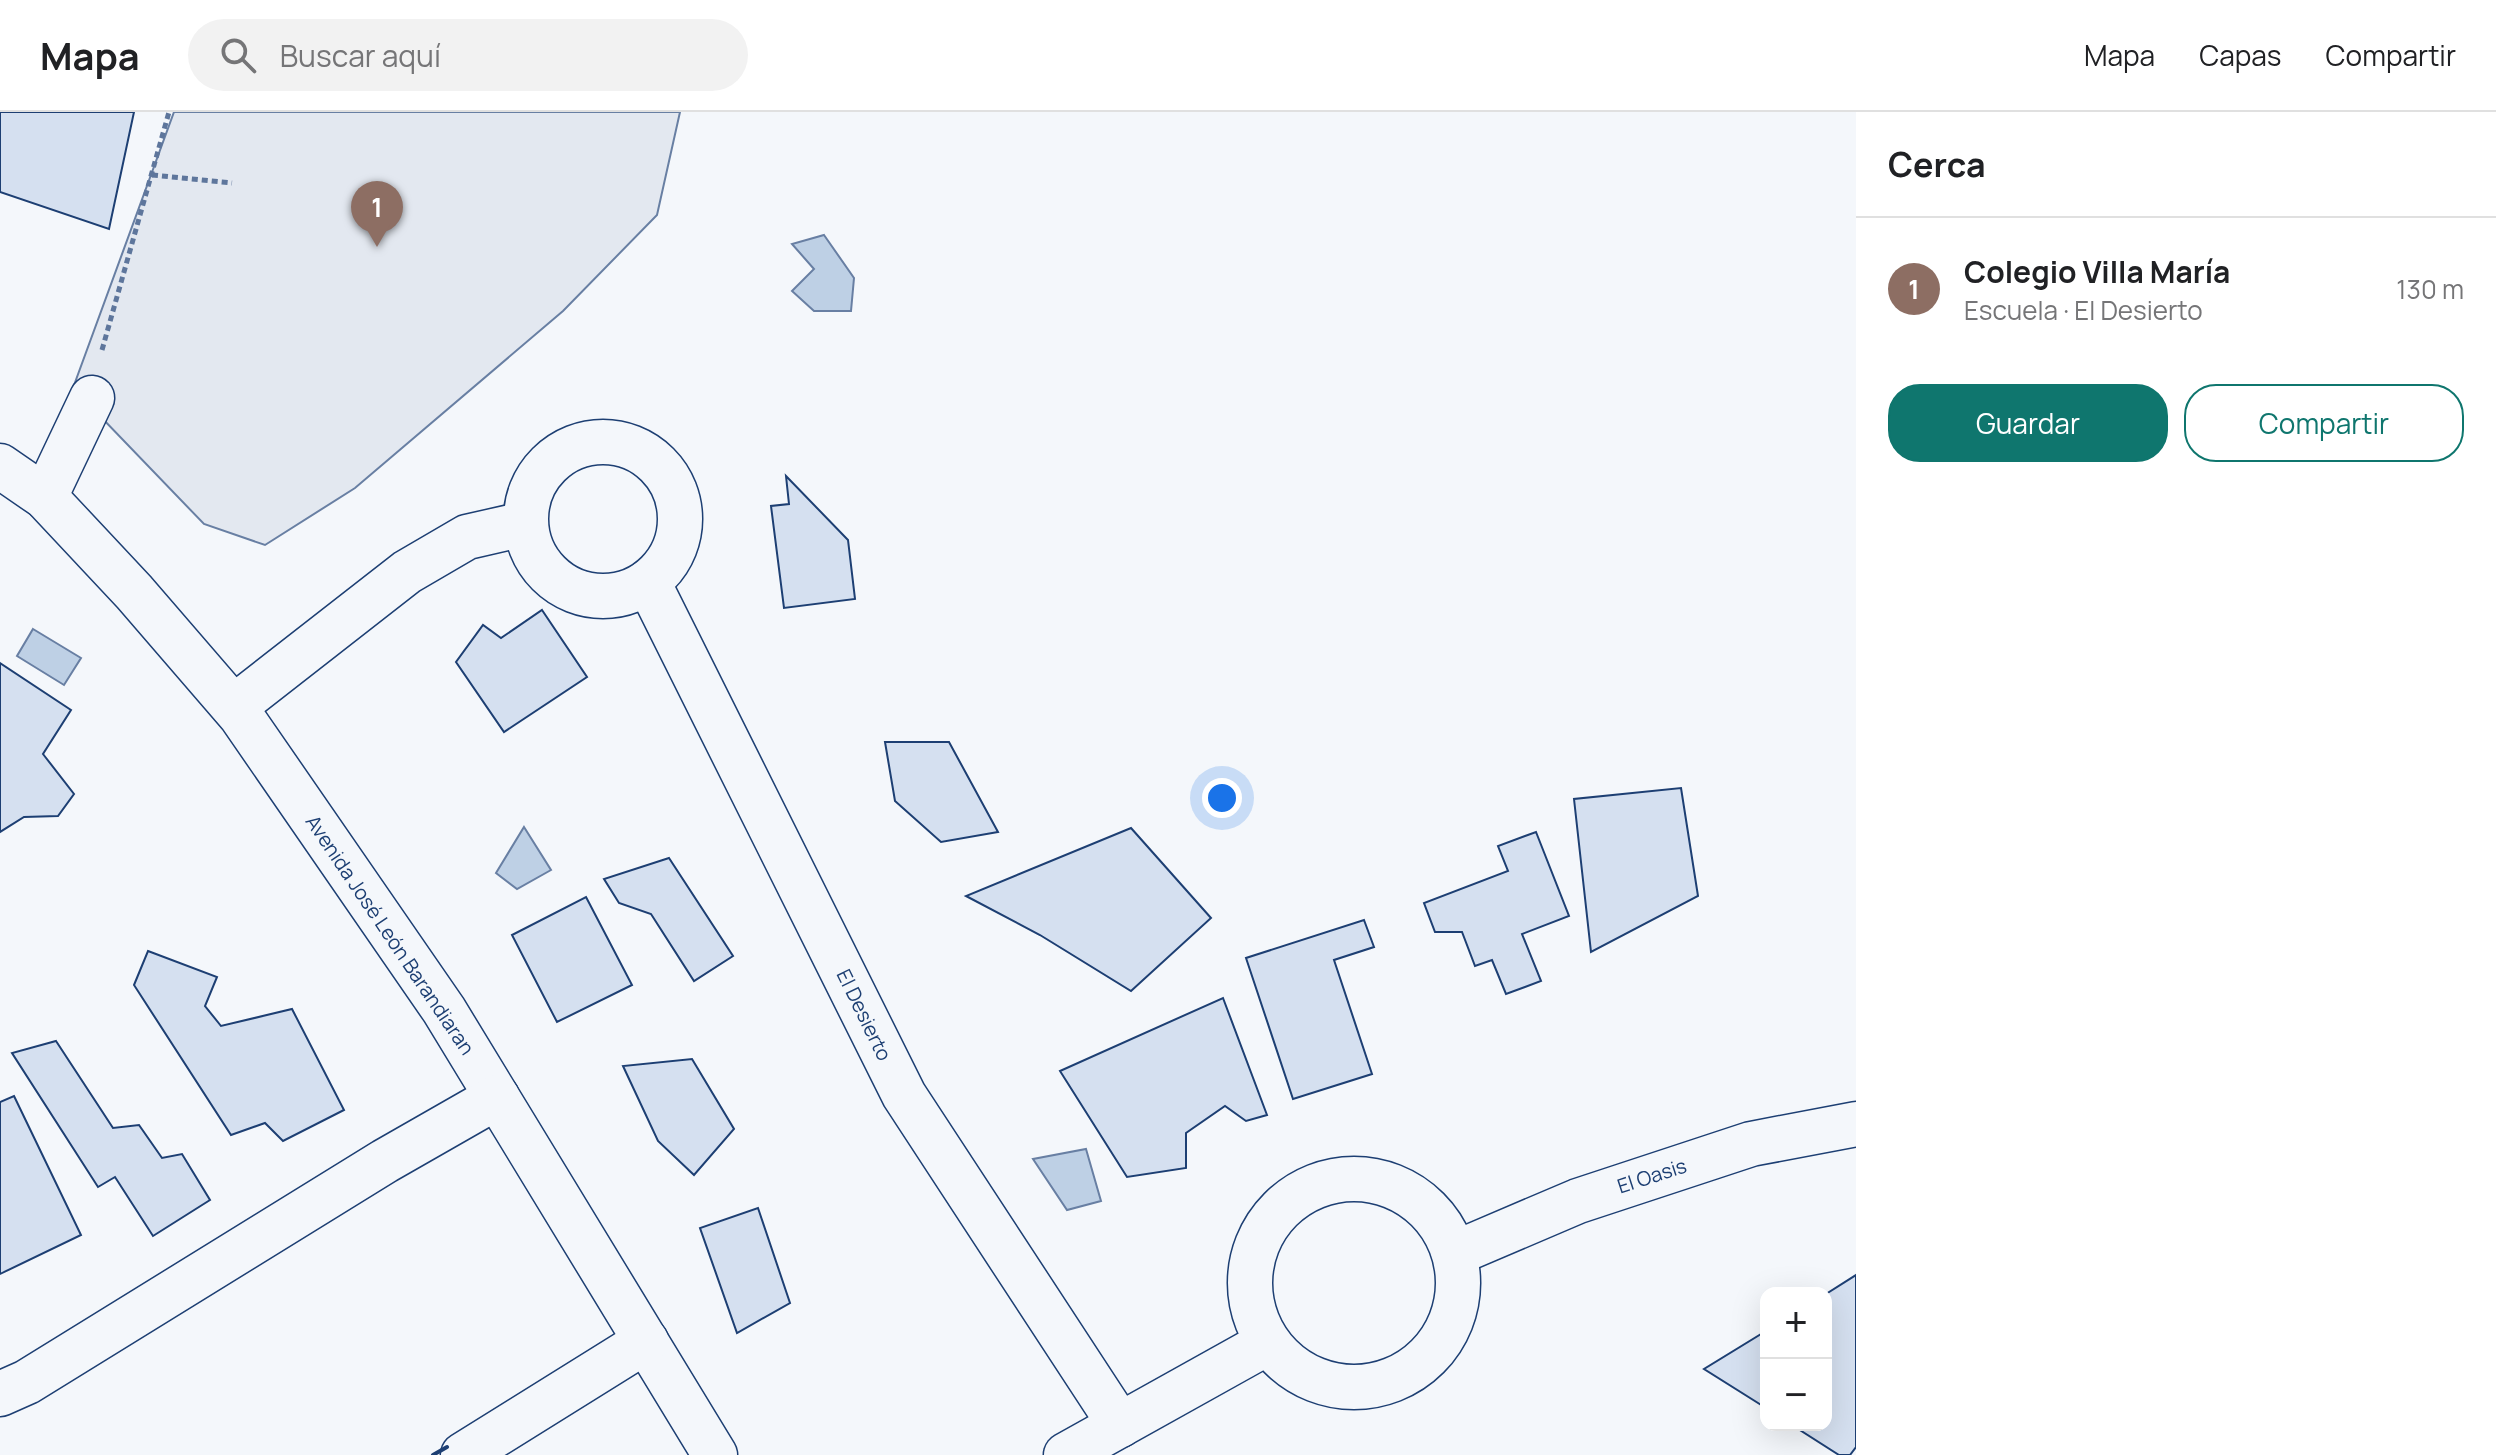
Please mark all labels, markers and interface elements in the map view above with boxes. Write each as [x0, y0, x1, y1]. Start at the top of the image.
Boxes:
search box [188, 19, 748, 91]
text: Mapa [40, 29, 140, 81]
icon: search [216, 33, 260, 77]
text: Buscar aquí [280, 35, 441, 76]
text: Mapa [2084, 36, 2155, 74]
text: Capas [2199, 36, 2282, 74]
text: Compartir [2326, 36, 2456, 74]
text: Cerca [1888, 141, 1986, 187]
pin: 1 [351, 181, 403, 247]
text: Colegio Villa María [1964, 251, 2230, 292]
text: 1 [1908, 271, 1920, 307]
text: 130 m [2396, 271, 2464, 307]
text: Escuela · El Desierto [1964, 292, 2203, 328]
button: Guardar [1888, 384, 2168, 462]
button: Compartir [2184, 384, 2464, 462]
your location [1202, 778, 1242, 818]
street label: Avenida José León Barandiaran [300, 809, 481, 1060]
street label: El Desierto [831, 965, 898, 1065]
street label: El Oasis [1614, 1152, 1690, 1199]
map controls [1760, 1287, 1832, 1431]
button: + [1760, 1287, 1832, 1359]
button: − [1760, 1359, 1832, 1431]

